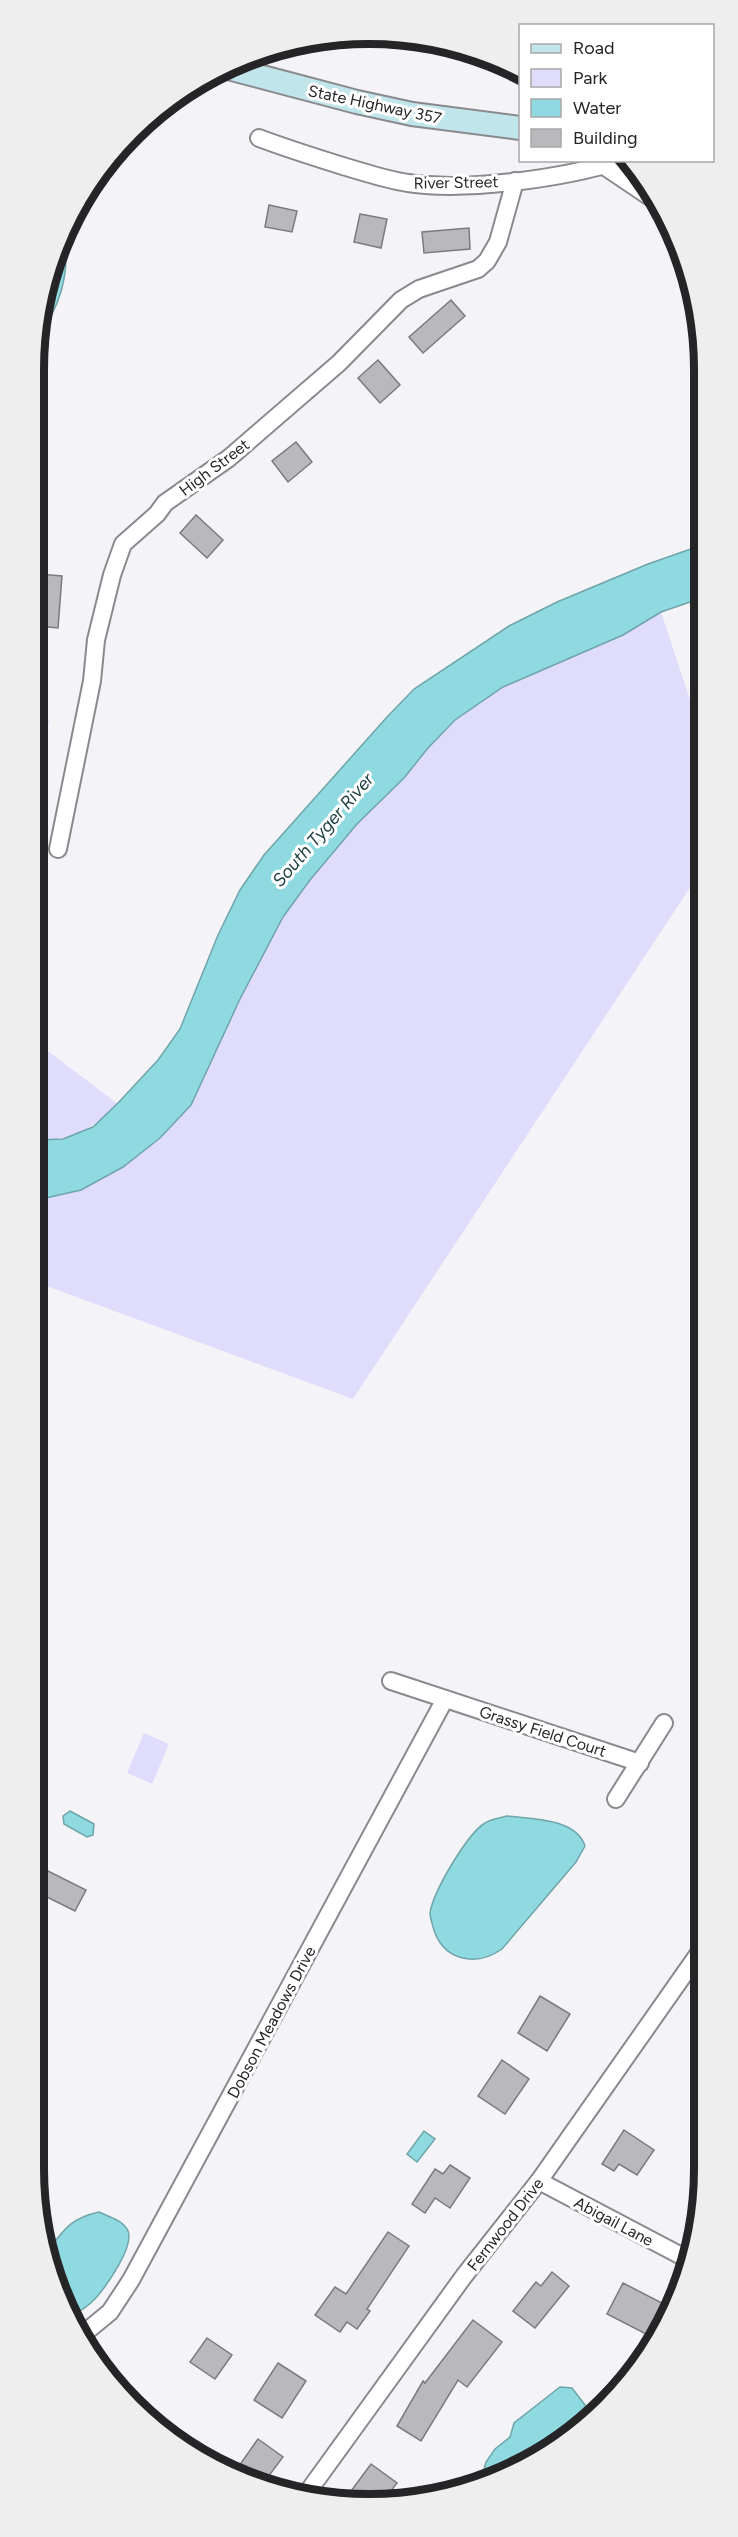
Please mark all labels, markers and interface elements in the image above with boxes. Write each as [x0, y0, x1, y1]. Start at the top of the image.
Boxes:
legend [519, 24, 714, 162]
text: Road [573, 37, 614, 59]
text: Park [573, 67, 608, 89]
street label: State Highway 357 [306, 81, 444, 128]
text: Water [573, 97, 621, 119]
text: Building [573, 127, 638, 149]
street label: River Street [413, 172, 499, 193]
street label: High Street [176, 435, 253, 500]
water label: South Tyger River [268, 768, 379, 891]
street label: Grassy Field Court [477, 1702, 609, 1761]
street label: Dobson Meadows Drive [223, 1943, 320, 2101]
street label: Fernwood Drive [463, 2174, 548, 2275]
street label: Abigail Lane [571, 2193, 657, 2250]

